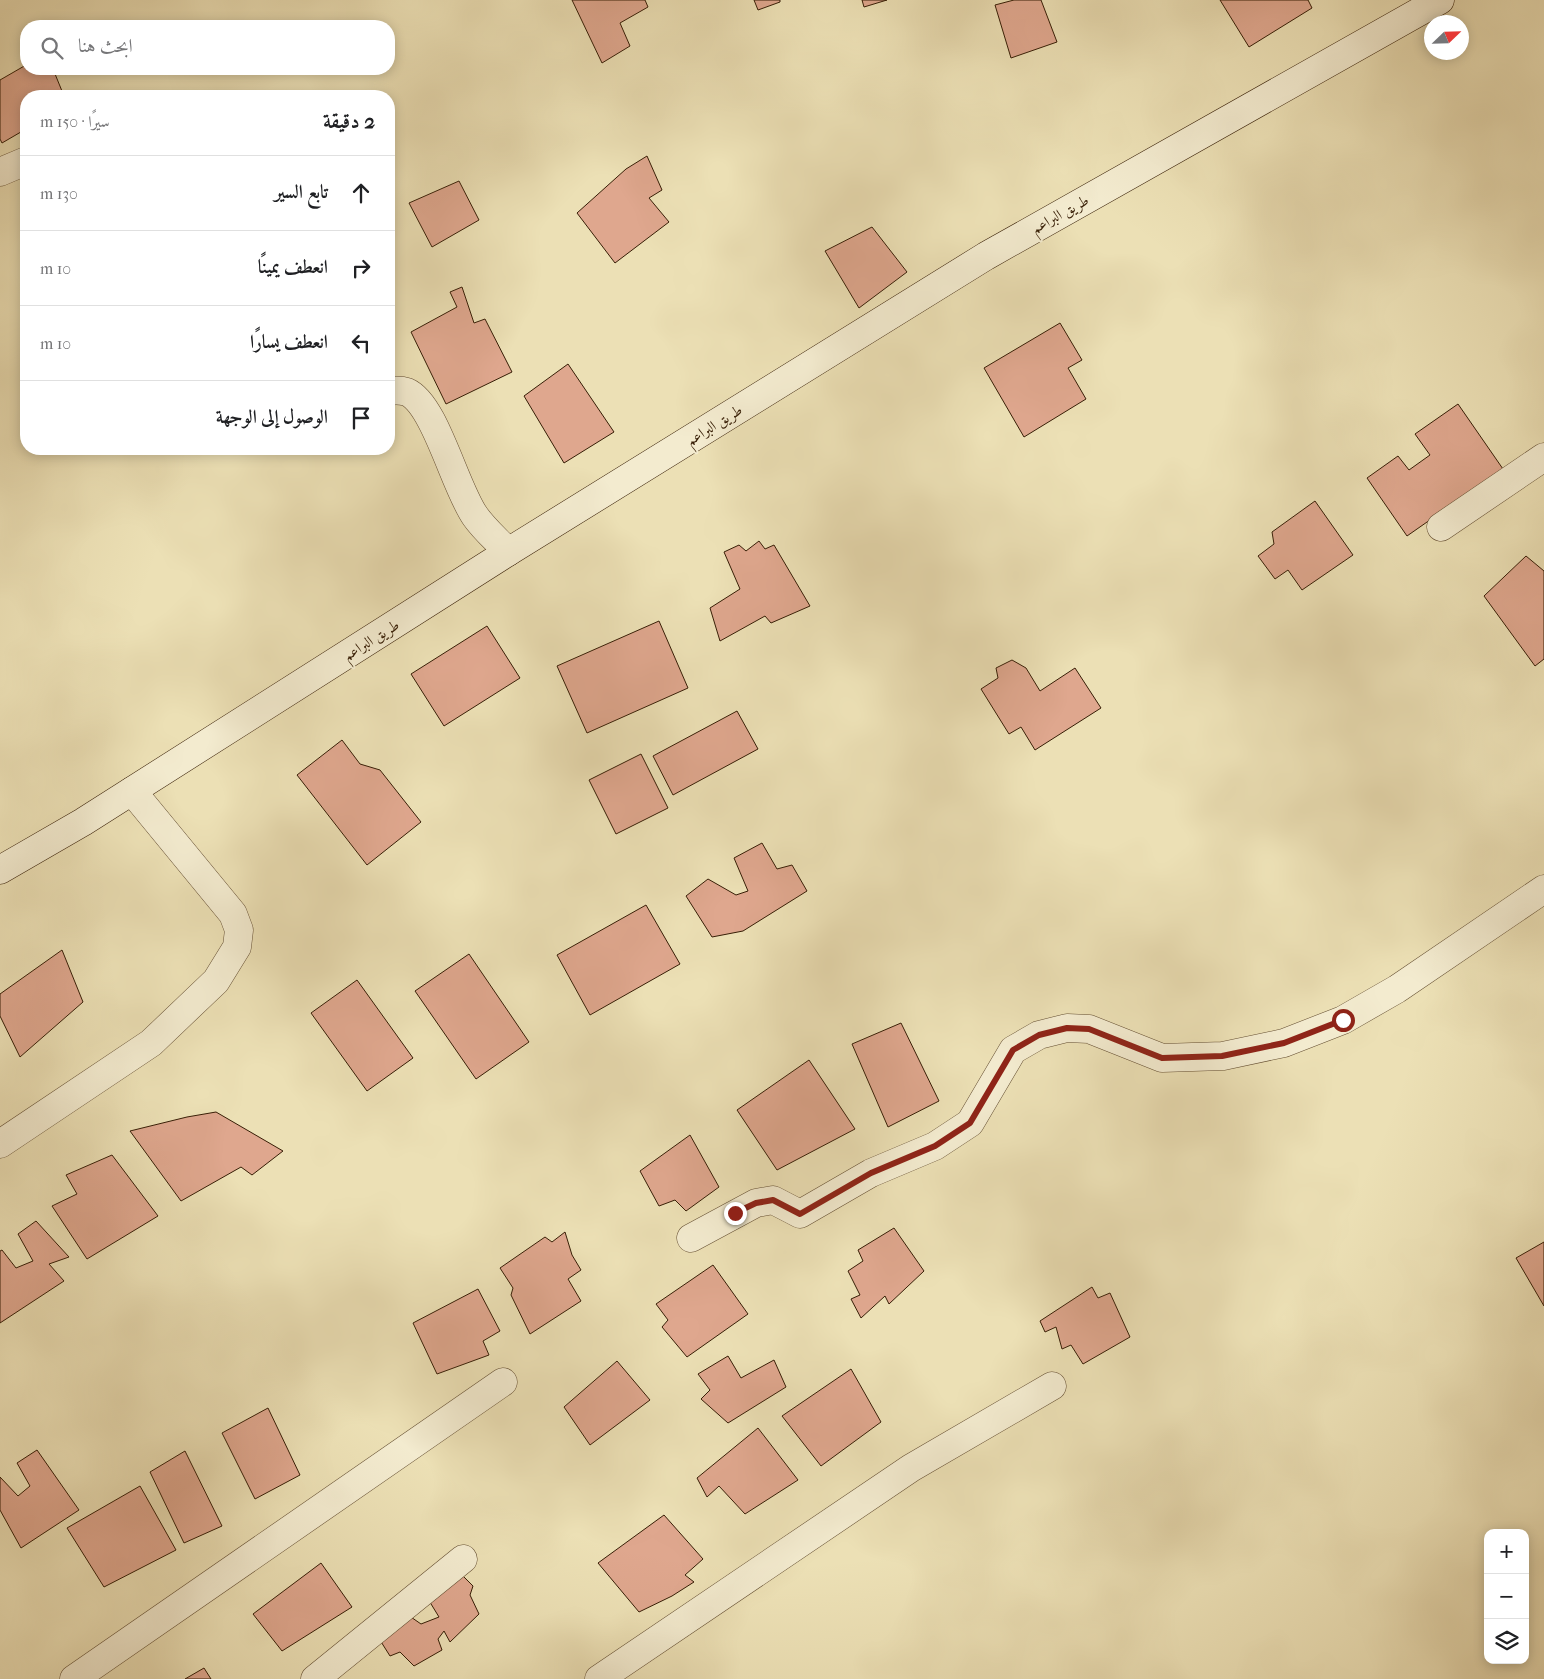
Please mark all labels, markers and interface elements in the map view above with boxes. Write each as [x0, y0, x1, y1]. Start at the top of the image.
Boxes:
north arrow [1424, 15, 1469, 60]
search box [20, 20, 395, 75]
icon: search [38, 34, 66, 62]
text: ابحث هنا [78, 35, 133, 57]
text: 2 دقيقة [323, 109, 375, 133]
text: سيرًا · 150 m [40, 112, 110, 131]
icon: ahead [347, 179, 375, 207]
text: تابع السير [274, 181, 328, 203]
text: 130 m [40, 184, 78, 203]
street label: طريق البراعم [1028, 191, 1094, 242]
icon: right [347, 254, 375, 282]
text: انعطف يمينًا [258, 256, 328, 278]
text: 10 m [40, 259, 71, 278]
icon: left [347, 329, 375, 357]
text: انعطف يسارًا [250, 331, 328, 353]
text: 10 m [40, 334, 71, 353]
street label: طريق البراعم [683, 401, 748, 454]
icon: arrive [347, 404, 375, 432]
text: الوصول إلى الوجهة [216, 406, 328, 428]
street label: طريق البراعم [340, 616, 405, 669]
route start [1332, 1009, 1355, 1032]
route end [724, 1202, 747, 1225]
map controls [1484, 1529, 1529, 1664]
button: + [1484, 1529, 1529, 1574]
button: − [1484, 1574, 1529, 1619]
button: layers [1484, 1619, 1529, 1664]

